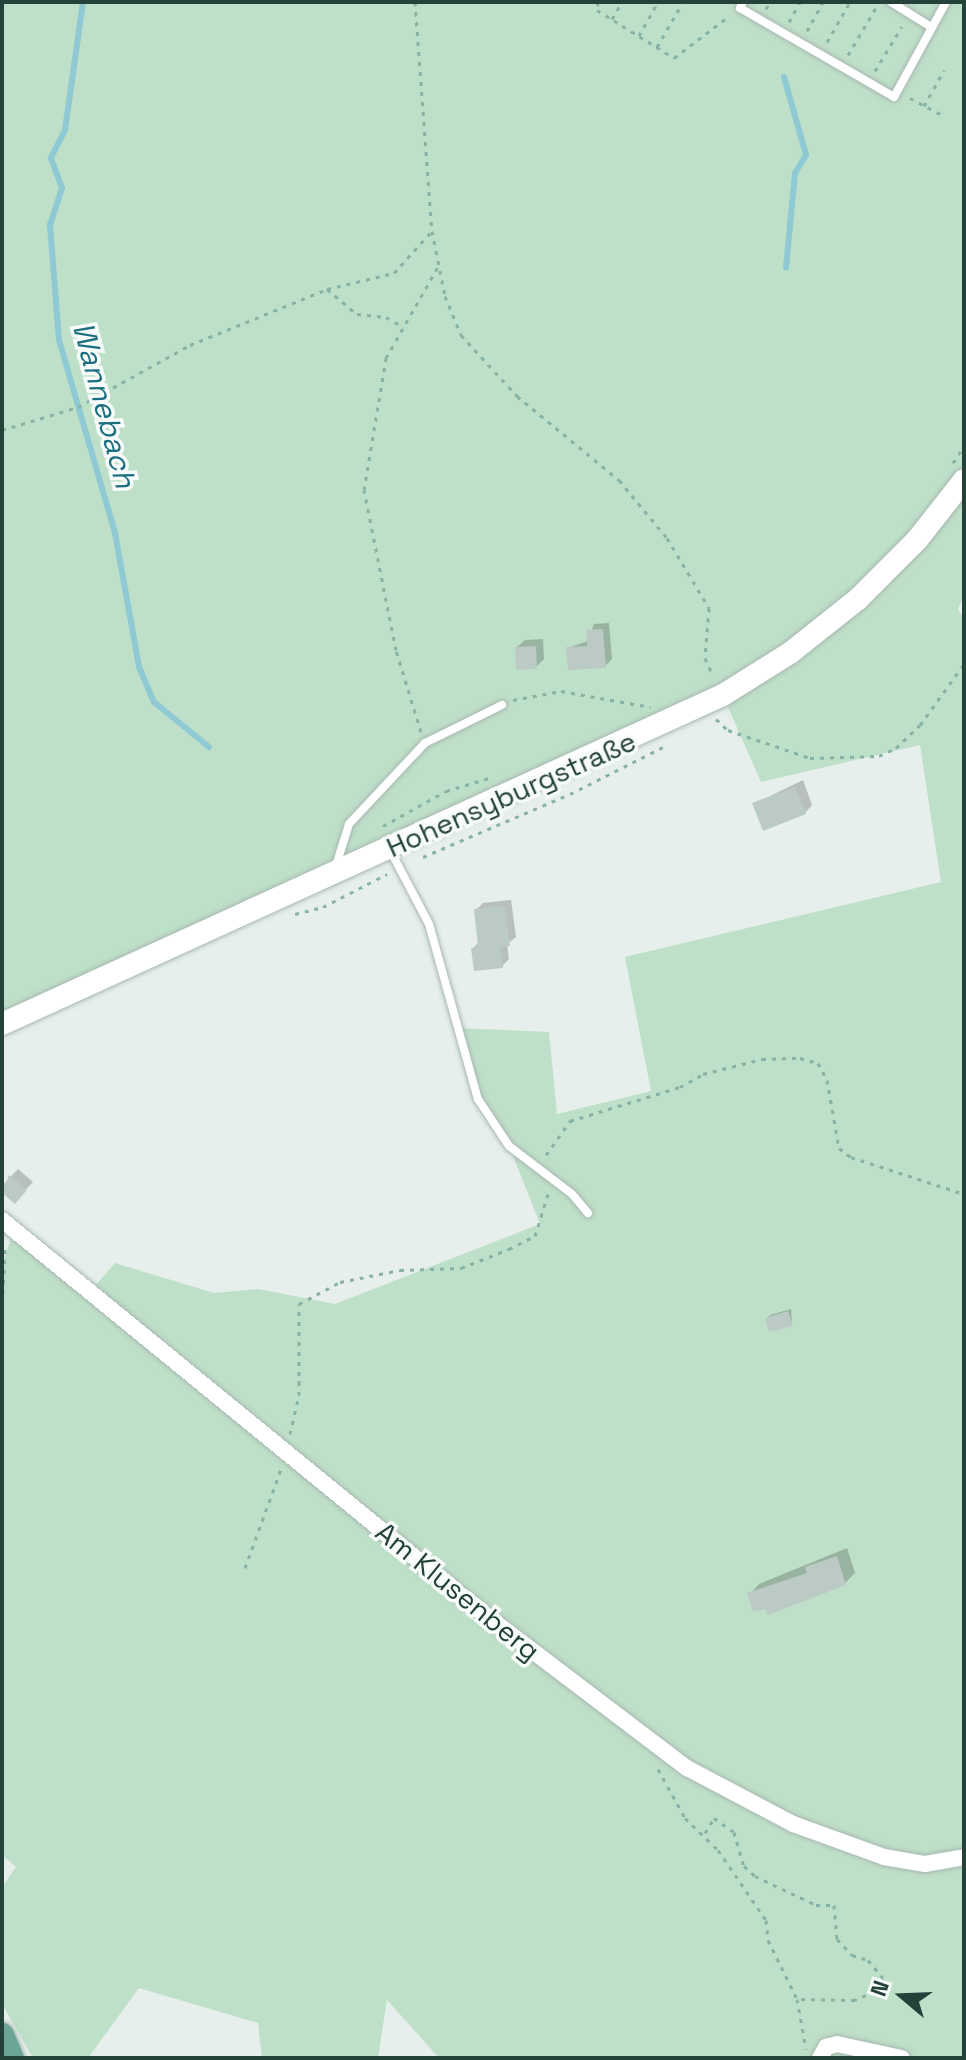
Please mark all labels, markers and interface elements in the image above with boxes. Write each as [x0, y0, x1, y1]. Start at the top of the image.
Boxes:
water label: Wannebach [65, 318, 143, 492]
street label: Hohensyburgstraße [381, 724, 641, 864]
street label: Am Klusenberg [369, 1515, 547, 1667]
north arrow [862, 1956, 942, 2036]
text: N [864, 1977, 895, 2000]

